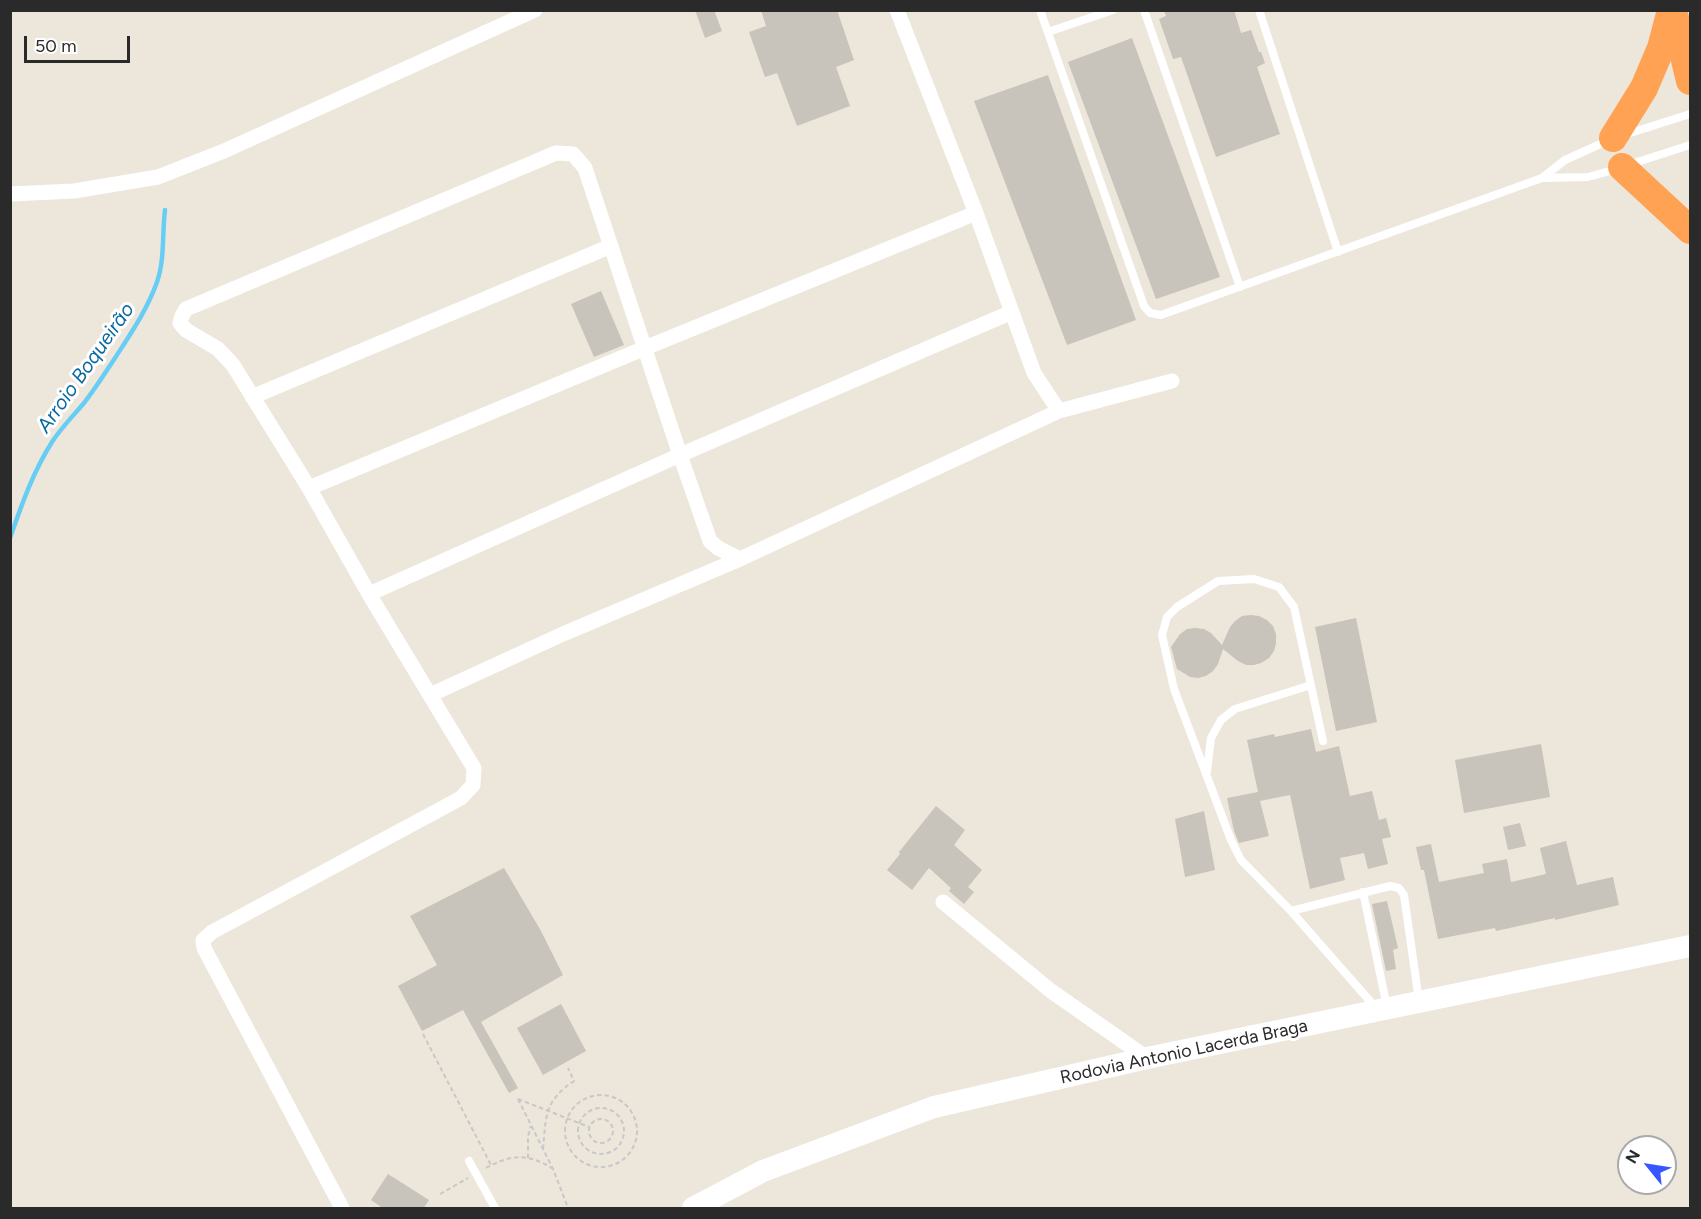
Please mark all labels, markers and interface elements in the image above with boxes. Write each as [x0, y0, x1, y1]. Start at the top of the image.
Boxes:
scale bar [27, 24, 134, 62]
text: 50 m [35, 35, 77, 57]
water label: Arroio Boqueirão [32, 299, 140, 437]
street label: Rodovia Antonio Lacerda Braga [1058, 1015, 1310, 1089]
north arrow [1617, 1135, 1677, 1195]
text: N [1621, 1147, 1644, 1167]

